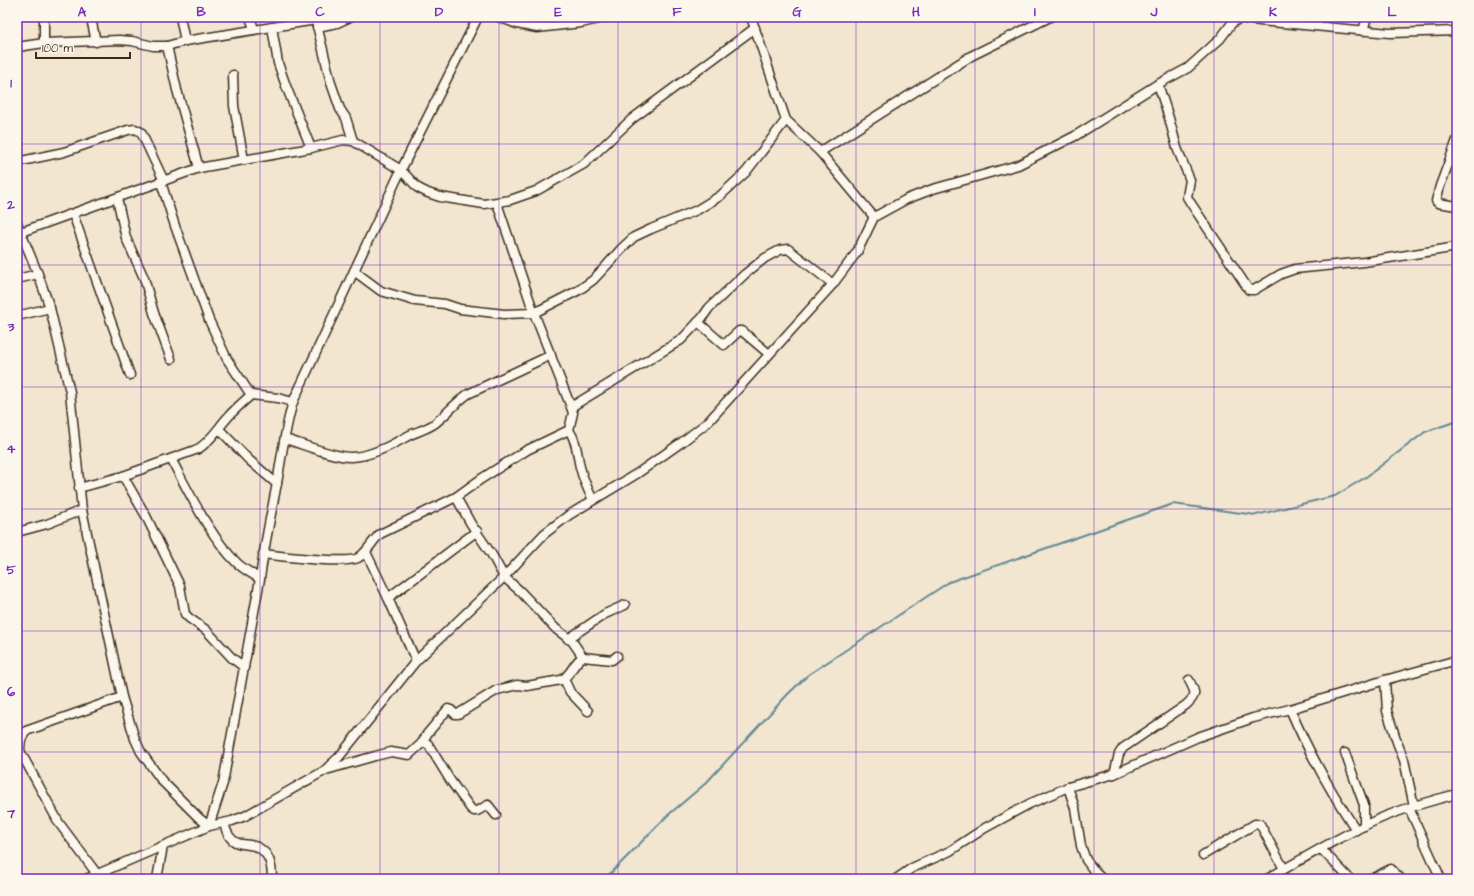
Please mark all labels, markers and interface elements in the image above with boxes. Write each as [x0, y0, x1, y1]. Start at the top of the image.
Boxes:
text: A [78, 3, 87, 21]
text: B [196, 3, 206, 21]
text: C [315, 3, 325, 21]
text: D [435, 3, 444, 21]
text: E [554, 3, 562, 21]
text: F [672, 3, 682, 21]
text: G [792, 3, 802, 21]
text: H [912, 3, 920, 21]
text: I [1034, 3, 1036, 21]
text: J [1150, 3, 1158, 21]
text: K [1269, 3, 1277, 21]
text: L [1387, 3, 1397, 21]
scale bar [36, 34, 130, 60]
text: 100 m [42, 40, 73, 57]
text: 1 [10, 74, 12, 92]
text: 2 [6, 196, 15, 214]
text: 3 [7, 318, 15, 336]
text: 4 [7, 440, 16, 458]
text: 5 [6, 561, 16, 579]
text: 6 [7, 683, 16, 701]
text: 7 [6, 805, 16, 823]

